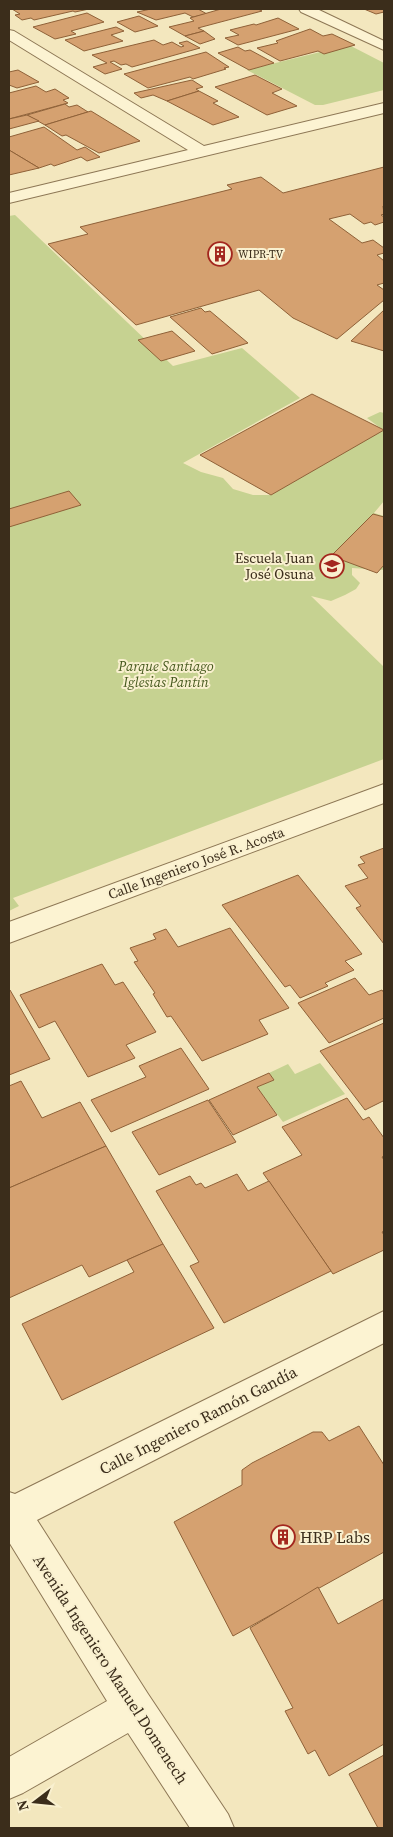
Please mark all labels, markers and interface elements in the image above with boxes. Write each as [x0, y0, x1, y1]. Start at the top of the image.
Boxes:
building icon: WIPR-TV [207, 241, 233, 267]
place label: WIPR-TV [238, 247, 284, 262]
place label: Escuela Juan José Osuna [235, 548, 315, 584]
school or university icon: Escuela Juan José Osuna [319, 553, 345, 579]
park label: Parque Santiago Iglesias Pantín [117, 656, 214, 692]
street label: Calle Ingeniero José R. Acosta [105, 821, 288, 904]
street label: Calle Ingeniero Ramón Gandía [95, 1360, 301, 1480]
building icon: HRP Labs [270, 1524, 296, 1550]
place label: HRP Labs [300, 1526, 370, 1548]
street label: Avenida Ingeniero Manuel Domenech [28, 1550, 194, 1788]
north arrow [10, 1777, 60, 1827]
text: N [11, 1798, 34, 1813]

